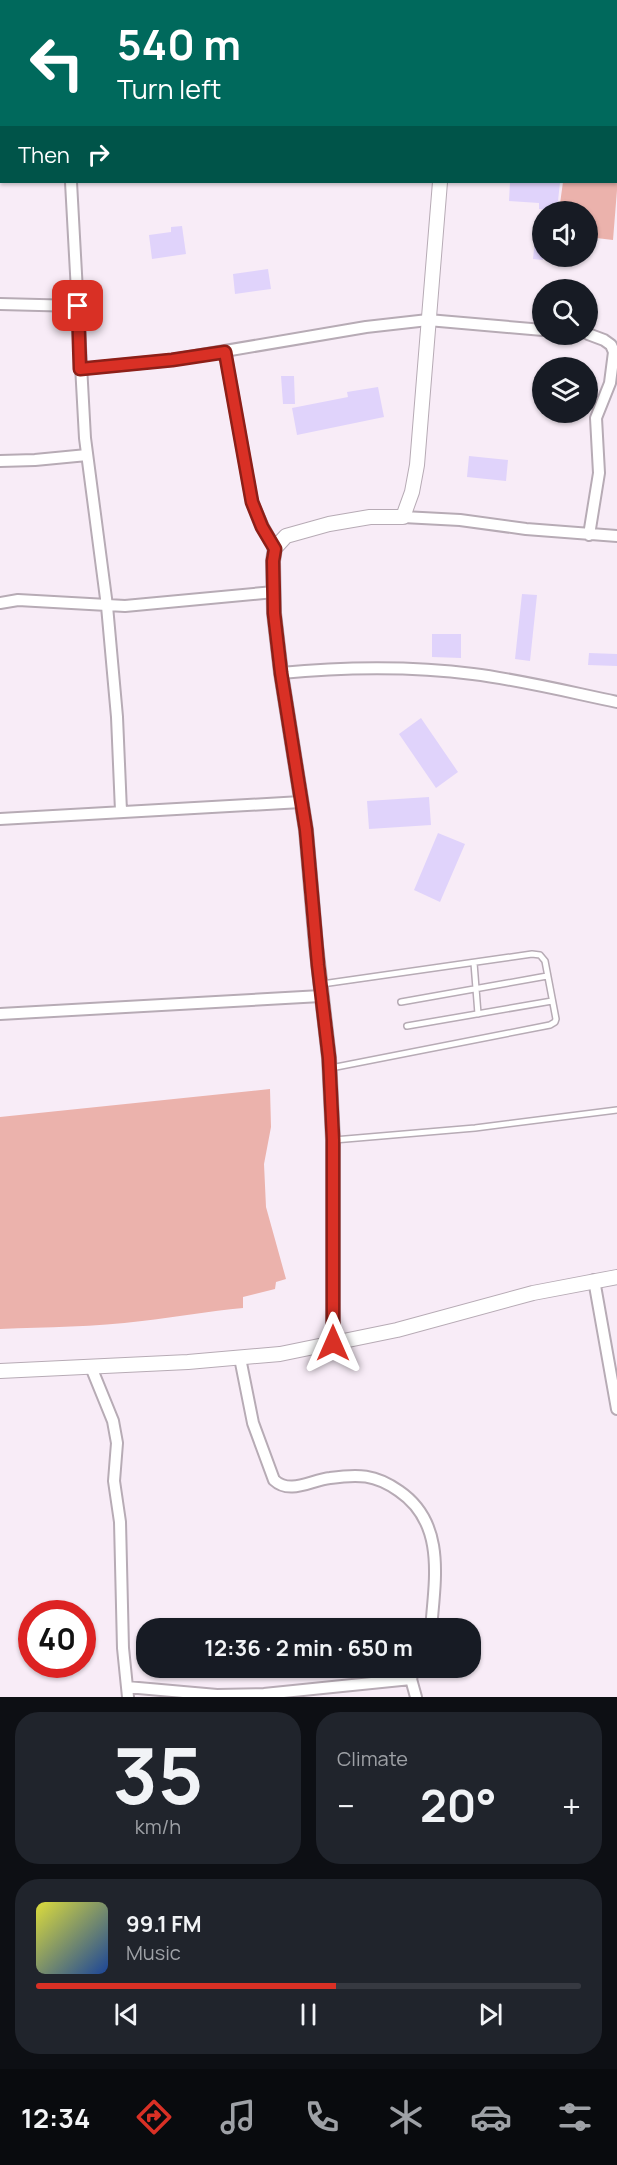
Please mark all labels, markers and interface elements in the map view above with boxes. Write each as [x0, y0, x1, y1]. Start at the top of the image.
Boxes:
text: 540 m [117, 15, 241, 73]
icon: left [18, 24, 96, 102]
text: Turn left [117, 70, 221, 107]
icon: right [82, 138, 115, 171]
text: Then [18, 140, 70, 170]
map controls [532, 201, 598, 423]
button: sound [532, 201, 598, 267]
button: search [532, 279, 598, 345]
pin [52, 280, 103, 331]
icon: arrive [61, 289, 94, 322]
button: layers [532, 357, 598, 423]
position arrow [301, 1311, 365, 1375]
speed limit sign: 40 [18, 1600, 96, 1678]
text: 12:36 · 2 min · 650 m [204, 1633, 413, 1663]
text: 35 [112, 1721, 204, 1827]
text: Climate [337, 1745, 408, 1772]
text: 20° [420, 1774, 497, 1836]
text: − [337, 1783, 355, 1828]
text: + [562, 1783, 581, 1828]
text: km/h [135, 1813, 181, 1840]
text: 99.1 FM [126, 1909, 202, 1939]
text: Music [126, 1939, 181, 1966]
icon: previous [110, 1998, 143, 2031]
icon: pause [292, 1998, 325, 2031]
icon: next [474, 1998, 507, 2031]
icon: directions [133, 2096, 175, 2138]
icon: music [217, 2096, 259, 2138]
icon: phone [301, 2096, 343, 2138]
icon: climate [385, 2096, 427, 2138]
icon: car [470, 2096, 512, 2138]
icon: filters [554, 2096, 596, 2138]
text: 12:34 [21, 2099, 90, 2136]

